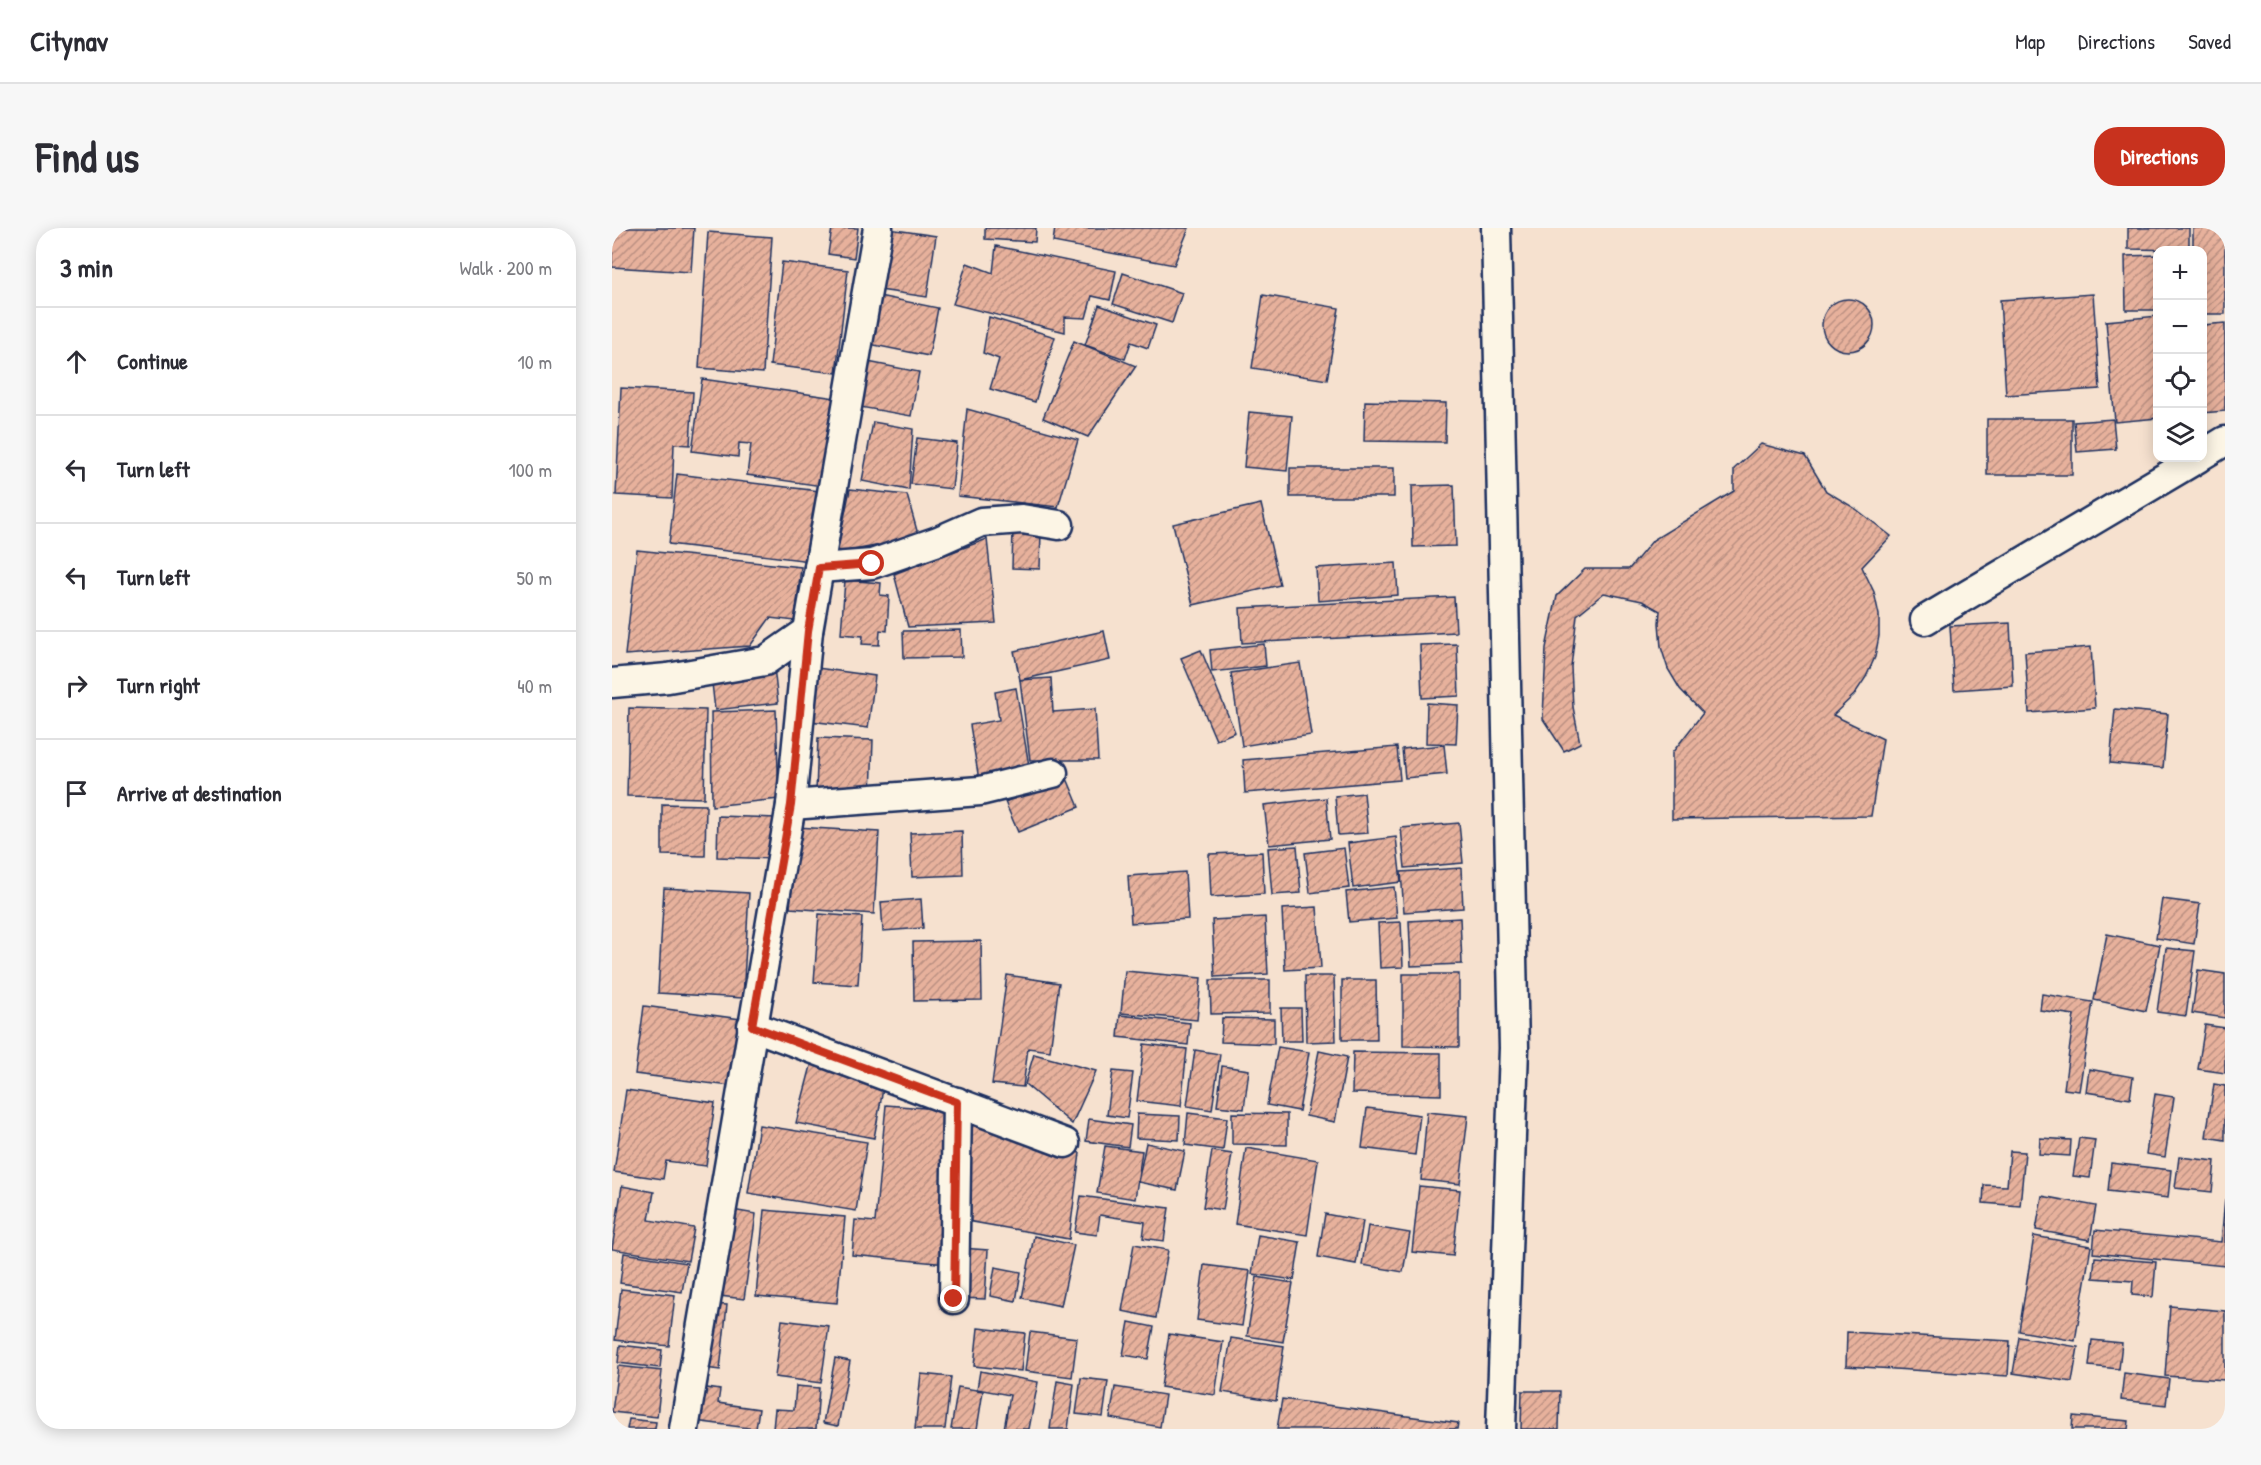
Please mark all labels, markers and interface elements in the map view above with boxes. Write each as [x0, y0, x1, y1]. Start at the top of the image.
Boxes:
text: Citynav [30, 22, 108, 60]
text: Map [2015, 27, 2045, 56]
text: Directions [2078, 27, 2155, 56]
text: Saved [2188, 27, 2231, 56]
button: Directions [2094, 127, 2225, 186]
text: Find us [36, 128, 139, 185]
map controls [2153, 246, 2207, 462]
button: + [2153, 246, 2207, 300]
text: 3 min [60, 250, 113, 285]
text: Walk · 200 m [460, 254, 552, 281]
button: − [2153, 300, 2207, 354]
icon: ahead [60, 345, 93, 378]
text: Continue [117, 346, 188, 376]
text: 10 m [518, 348, 552, 375]
button: locate [2153, 354, 2207, 408]
button: layers [2153, 408, 2207, 462]
icon: left [60, 453, 93, 486]
text: Turn left [117, 454, 190, 484]
text: 100 m [509, 456, 552, 483]
route start [858, 550, 884, 576]
icon: left [60, 561, 93, 594]
text: Turn left [117, 562, 190, 592]
text: 50 m [516, 564, 552, 591]
icon: right [60, 669, 93, 702]
text: Turn right [117, 670, 200, 700]
text: 40 m [517, 672, 552, 699]
icon: arrive [60, 777, 93, 810]
text: Arrive at destination [117, 778, 282, 808]
route end [940, 1285, 966, 1311]

